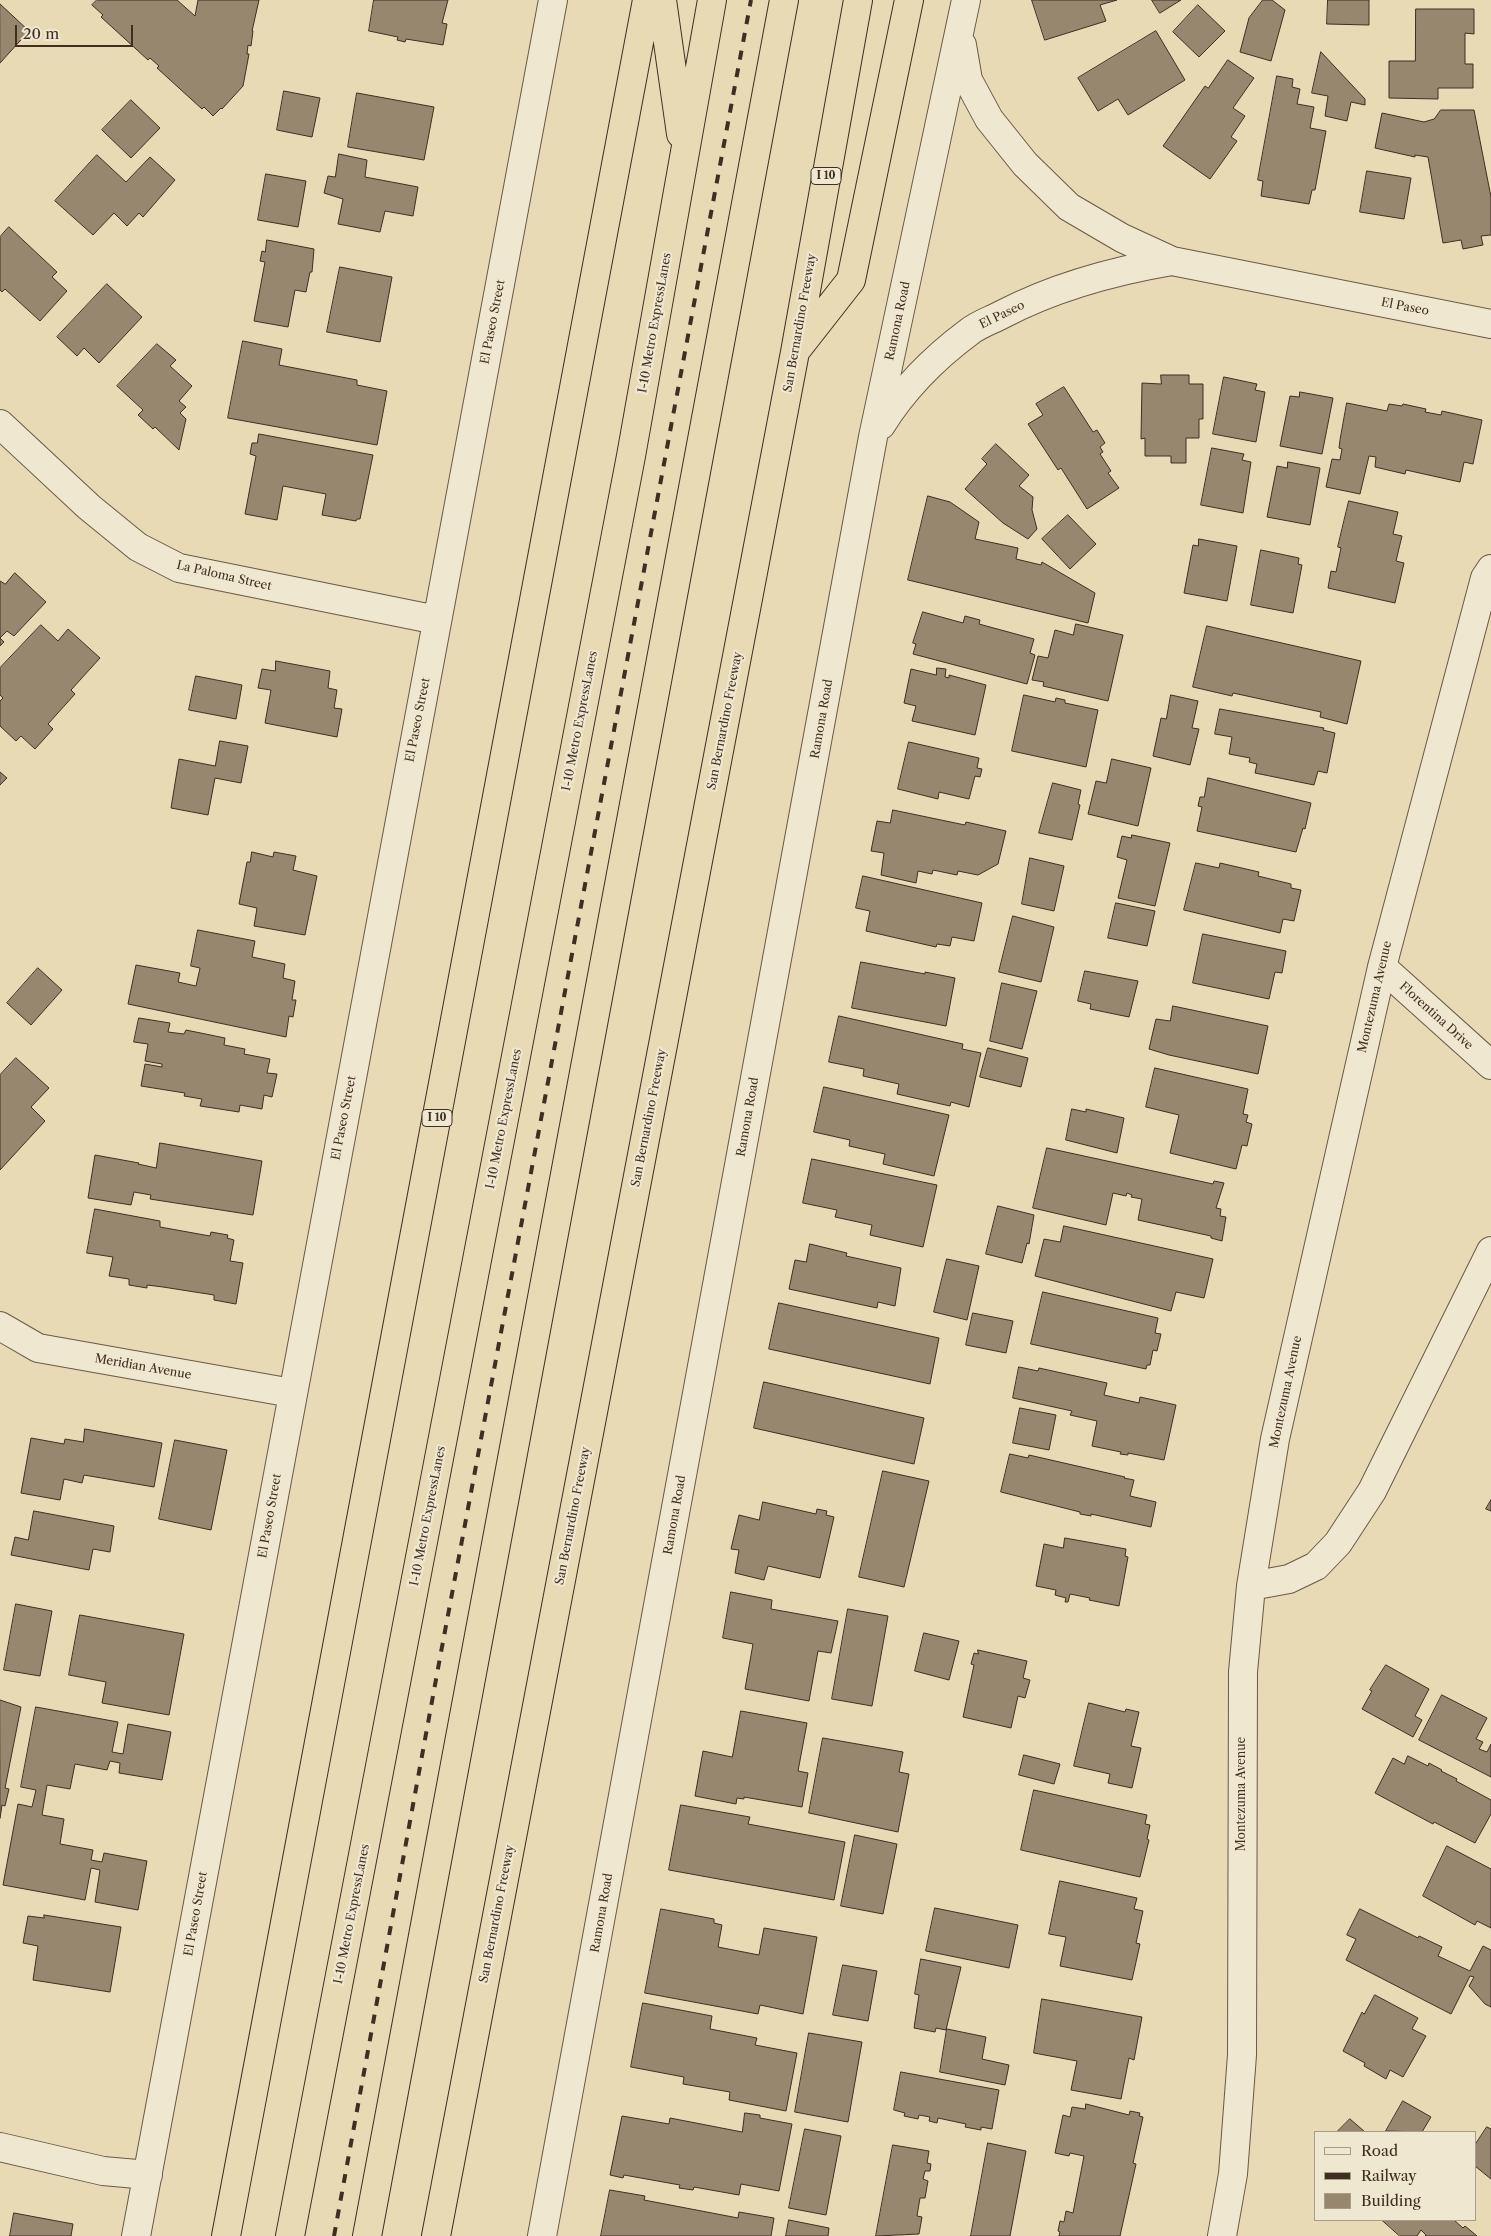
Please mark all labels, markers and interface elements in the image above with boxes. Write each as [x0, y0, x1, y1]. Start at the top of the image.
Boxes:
scale bar [18, 15, 135, 47]
text: 20 m [23, 24, 59, 43]
road number: I 10 [811, 168, 841, 185]
street label: I-10 Metro ExpressLanes [636, 252, 674, 394]
street label: San Bernardino Freeway [781, 253, 819, 393]
street label: El Paseo Street [478, 279, 508, 365]
street label: Ramona Road [883, 280, 913, 362]
street label: El Paseo [1380, 295, 1430, 319]
street label: El Paseo [977, 298, 1027, 332]
street label: La Paloma Street [175, 558, 273, 594]
street label: I-10 Metro ExpressLanes [559, 650, 601, 792]
street label: San Bernardino Freeway [705, 651, 745, 791]
street label: El Paseo Street [403, 677, 433, 763]
street label: Ramona Road [808, 678, 836, 760]
street label: Montezuma Avenue [1355, 940, 1395, 1054]
street label: Florentina Drive [1396, 979, 1476, 1053]
street label: I-10 Metro ExpressLanes [483, 1048, 525, 1190]
street label: San Bernardino Freeway [629, 1048, 669, 1188]
street label: El Paseo Street [329, 1075, 359, 1161]
street label: Ramona Road [734, 1076, 762, 1158]
road number: I 10 [422, 1110, 452, 1126]
street label: Montezuma Avenue [1267, 1334, 1305, 1450]
street label: Meridian Avenue [94, 1351, 192, 1383]
street label: I-10 Metro ExpressLanes [407, 1445, 449, 1587]
street label: San Bernardino Freeway [553, 1446, 593, 1586]
street label: El Paseo Street [255, 1473, 285, 1559]
street label: Ramona Road [661, 1474, 689, 1556]
street label: Montezuma Avenue [1235, 1737, 1249, 1851]
street label: I-10 Metro ExpressLanes [331, 1843, 373, 1985]
street label: San Bernardino Freeway [477, 1844, 517, 1984]
street label: El Paseo Street [181, 1871, 211, 1957]
street label: Ramona Road [588, 1872, 616, 1954]
legend [1314, 2131, 1476, 2221]
text: Road [1361, 2141, 1398, 2160]
text: Railway [1361, 2166, 1417, 2185]
text: Building [1361, 2191, 1421, 2210]

